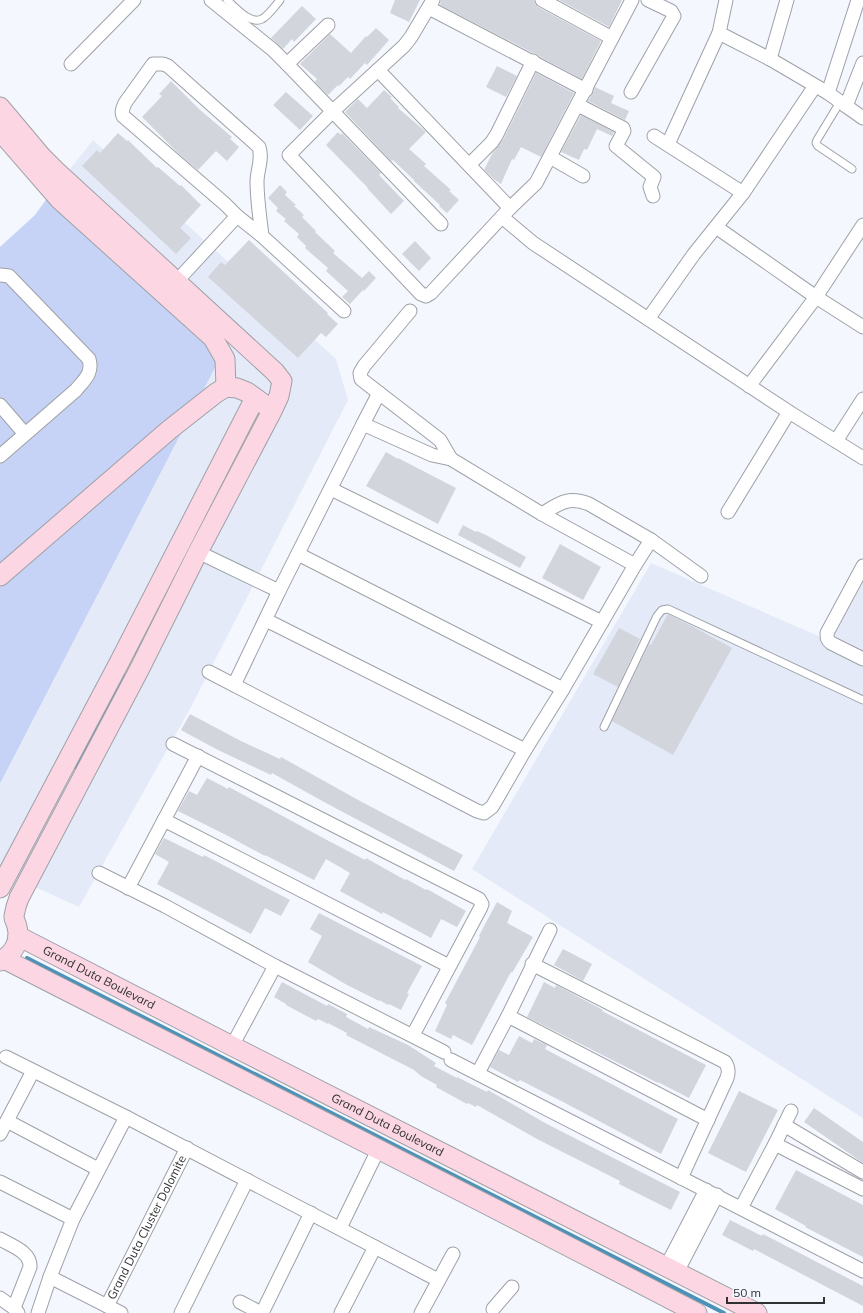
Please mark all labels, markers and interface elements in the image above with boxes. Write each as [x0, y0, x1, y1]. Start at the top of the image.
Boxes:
street label: Grand Duta Boulevard [40, 942, 158, 1012]
street label: Grand Duta Boulevard [329, 1090, 446, 1159]
street label: Grand Duta Cluster Dolomite [104, 1153, 189, 1302]
scale bar [727, 1279, 824, 1305]
text: 50 m [733, 1285, 761, 1300]

